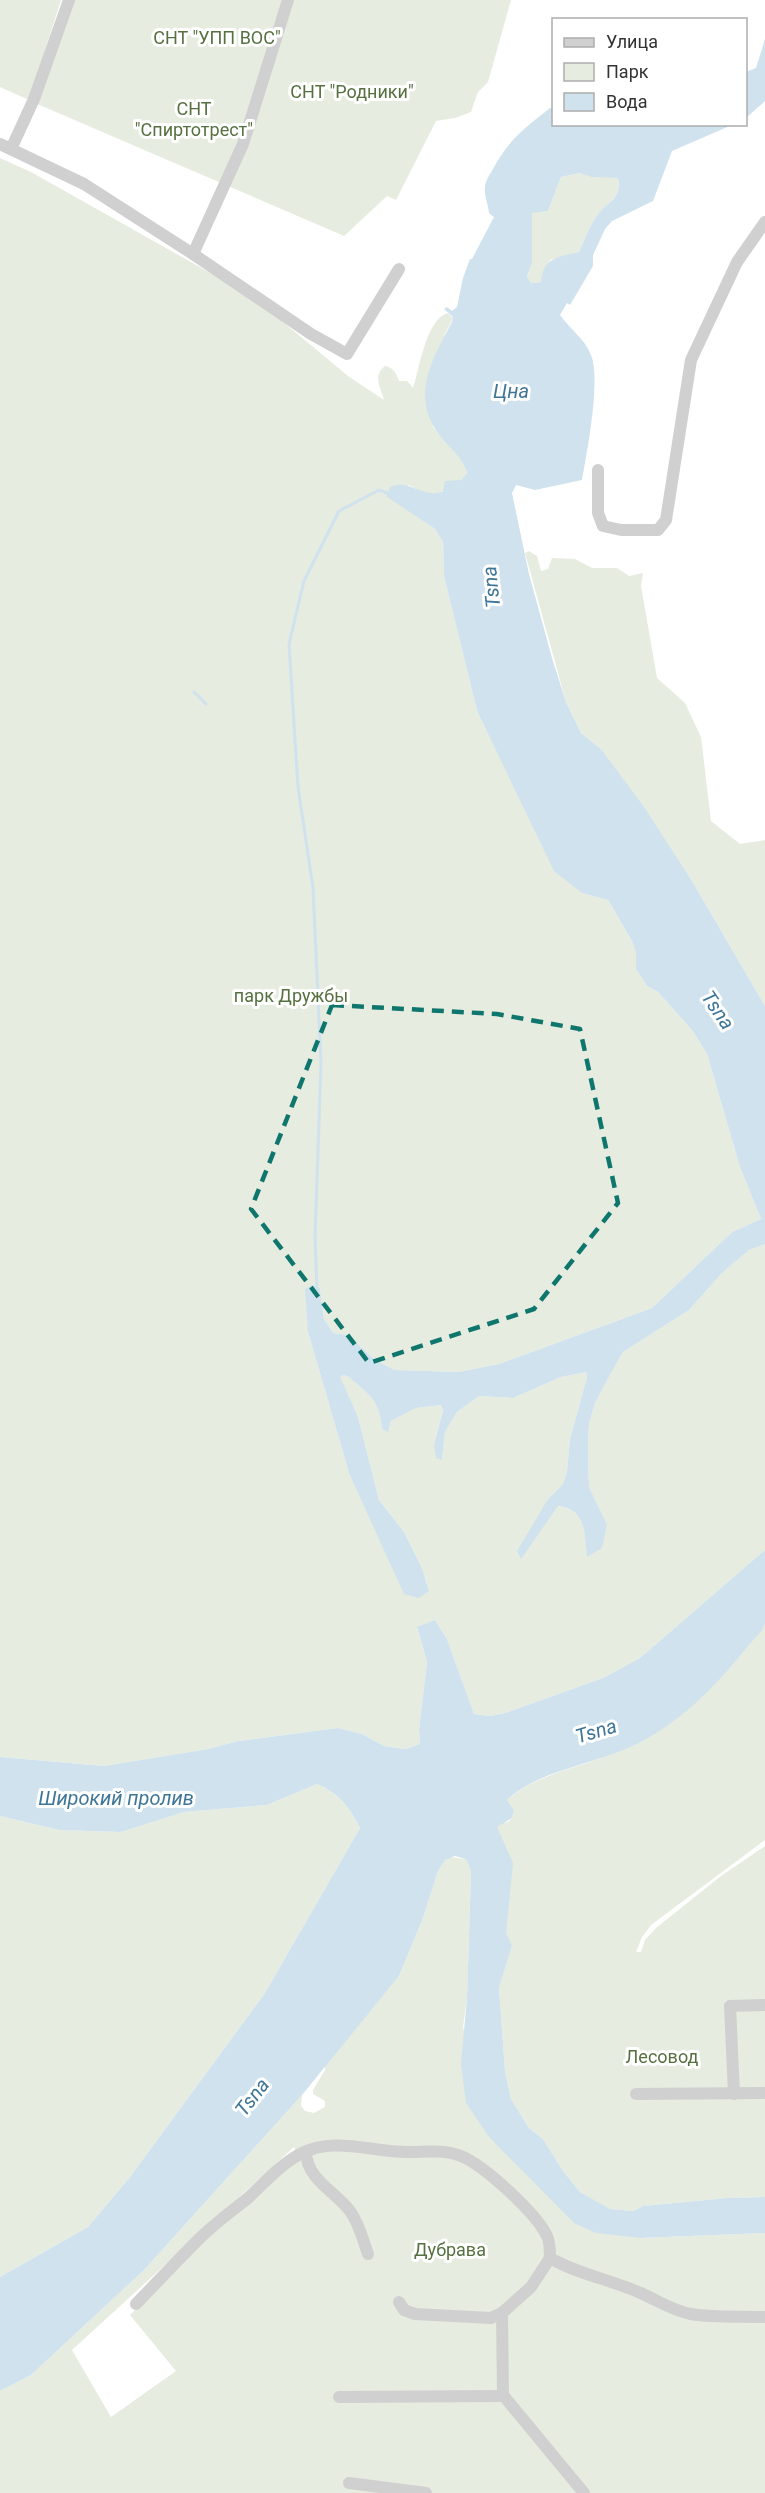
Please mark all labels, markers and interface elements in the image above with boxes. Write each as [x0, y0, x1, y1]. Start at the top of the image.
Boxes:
legend [552, 18, 747, 126]
park label: СНТ "УПП ВОС" [153, 27, 281, 48]
text: Улица [606, 31, 658, 52]
text: Парк [606, 61, 649, 82]
park label: СНТ "Родники" [290, 81, 414, 102]
text: Вода [606, 91, 648, 112]
park label: СНТ "Спиртотрест" [135, 98, 253, 140]
water label: Цна [493, 379, 529, 403]
water label: Tsna [477, 565, 505, 609]
park label: парк Дружбы [234, 985, 348, 1006]
water label: Tsna [696, 986, 740, 1034]
water label: Tsna [573, 1713, 619, 1749]
water label: Широкий пролив [38, 1786, 194, 1810]
park label: Лесовод [626, 2046, 699, 2067]
water label: Tsna [230, 2073, 274, 2121]
park label: Дубрава [414, 2239, 486, 2260]

